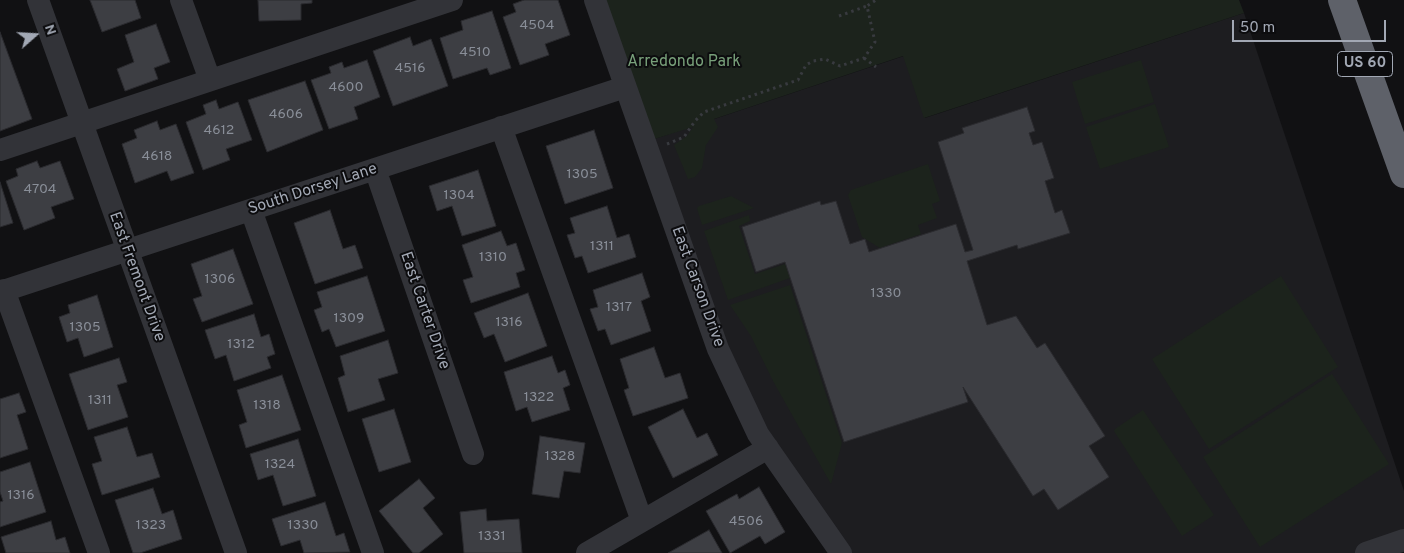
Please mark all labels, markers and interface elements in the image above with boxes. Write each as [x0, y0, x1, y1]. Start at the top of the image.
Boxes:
north arrow [10, 10, 60, 60]
scale bar [1234, 10, 1388, 42]
house number: 4504 [519, 18, 555, 34]
text: 50 m [1240, 19, 1275, 38]
text: N [40, 22, 59, 37]
house number: 4510 [459, 45, 491, 61]
road number: US 60 [1338, 52, 1392, 76]
park label: Arredondo Park [627, 53, 741, 73]
house number: 4516 [395, 61, 425, 77]
house number: 4600 [329, 80, 363, 96]
house number: 4606 [269, 107, 303, 123]
house number: 4612 [204, 123, 234, 139]
house number: 4618 [142, 149, 172, 165]
street label: South Dorsey Lane [246, 160, 380, 220]
house number: 1305 [566, 167, 598, 183]
house number: 4704 [23, 182, 57, 198]
house number: 1304 [443, 188, 475, 204]
street label: East Fremont Drive [104, 210, 168, 344]
street label: East Carson Drive [666, 224, 728, 350]
house number: 1311 [590, 239, 614, 255]
street label: East Carter Drive [395, 250, 453, 372]
house number: 1310 [479, 250, 507, 266]
house number: 1306 [205, 272, 235, 288]
house number: 1330 [871, 286, 901, 302]
house number: 1317 [606, 300, 632, 316]
house number: 1309 [334, 311, 364, 327]
house number: 1316 [495, 315, 523, 331]
house number: 1305 [69, 320, 101, 336]
house number: 1312 [227, 337, 255, 353]
house number: 1322 [524, 390, 554, 406]
house number: 1311 [88, 393, 112, 409]
house number: 1318 [253, 398, 281, 414]
house number: 1328 [545, 449, 575, 465]
house number: 1324 [265, 457, 295, 473]
house number: 1316 [7, 488, 35, 504]
house number: 4506 [729, 514, 763, 530]
house number: 1323 [136, 518, 166, 534]
house number: 1330 [288, 518, 318, 534]
house number: 1331 [478, 529, 506, 545]

